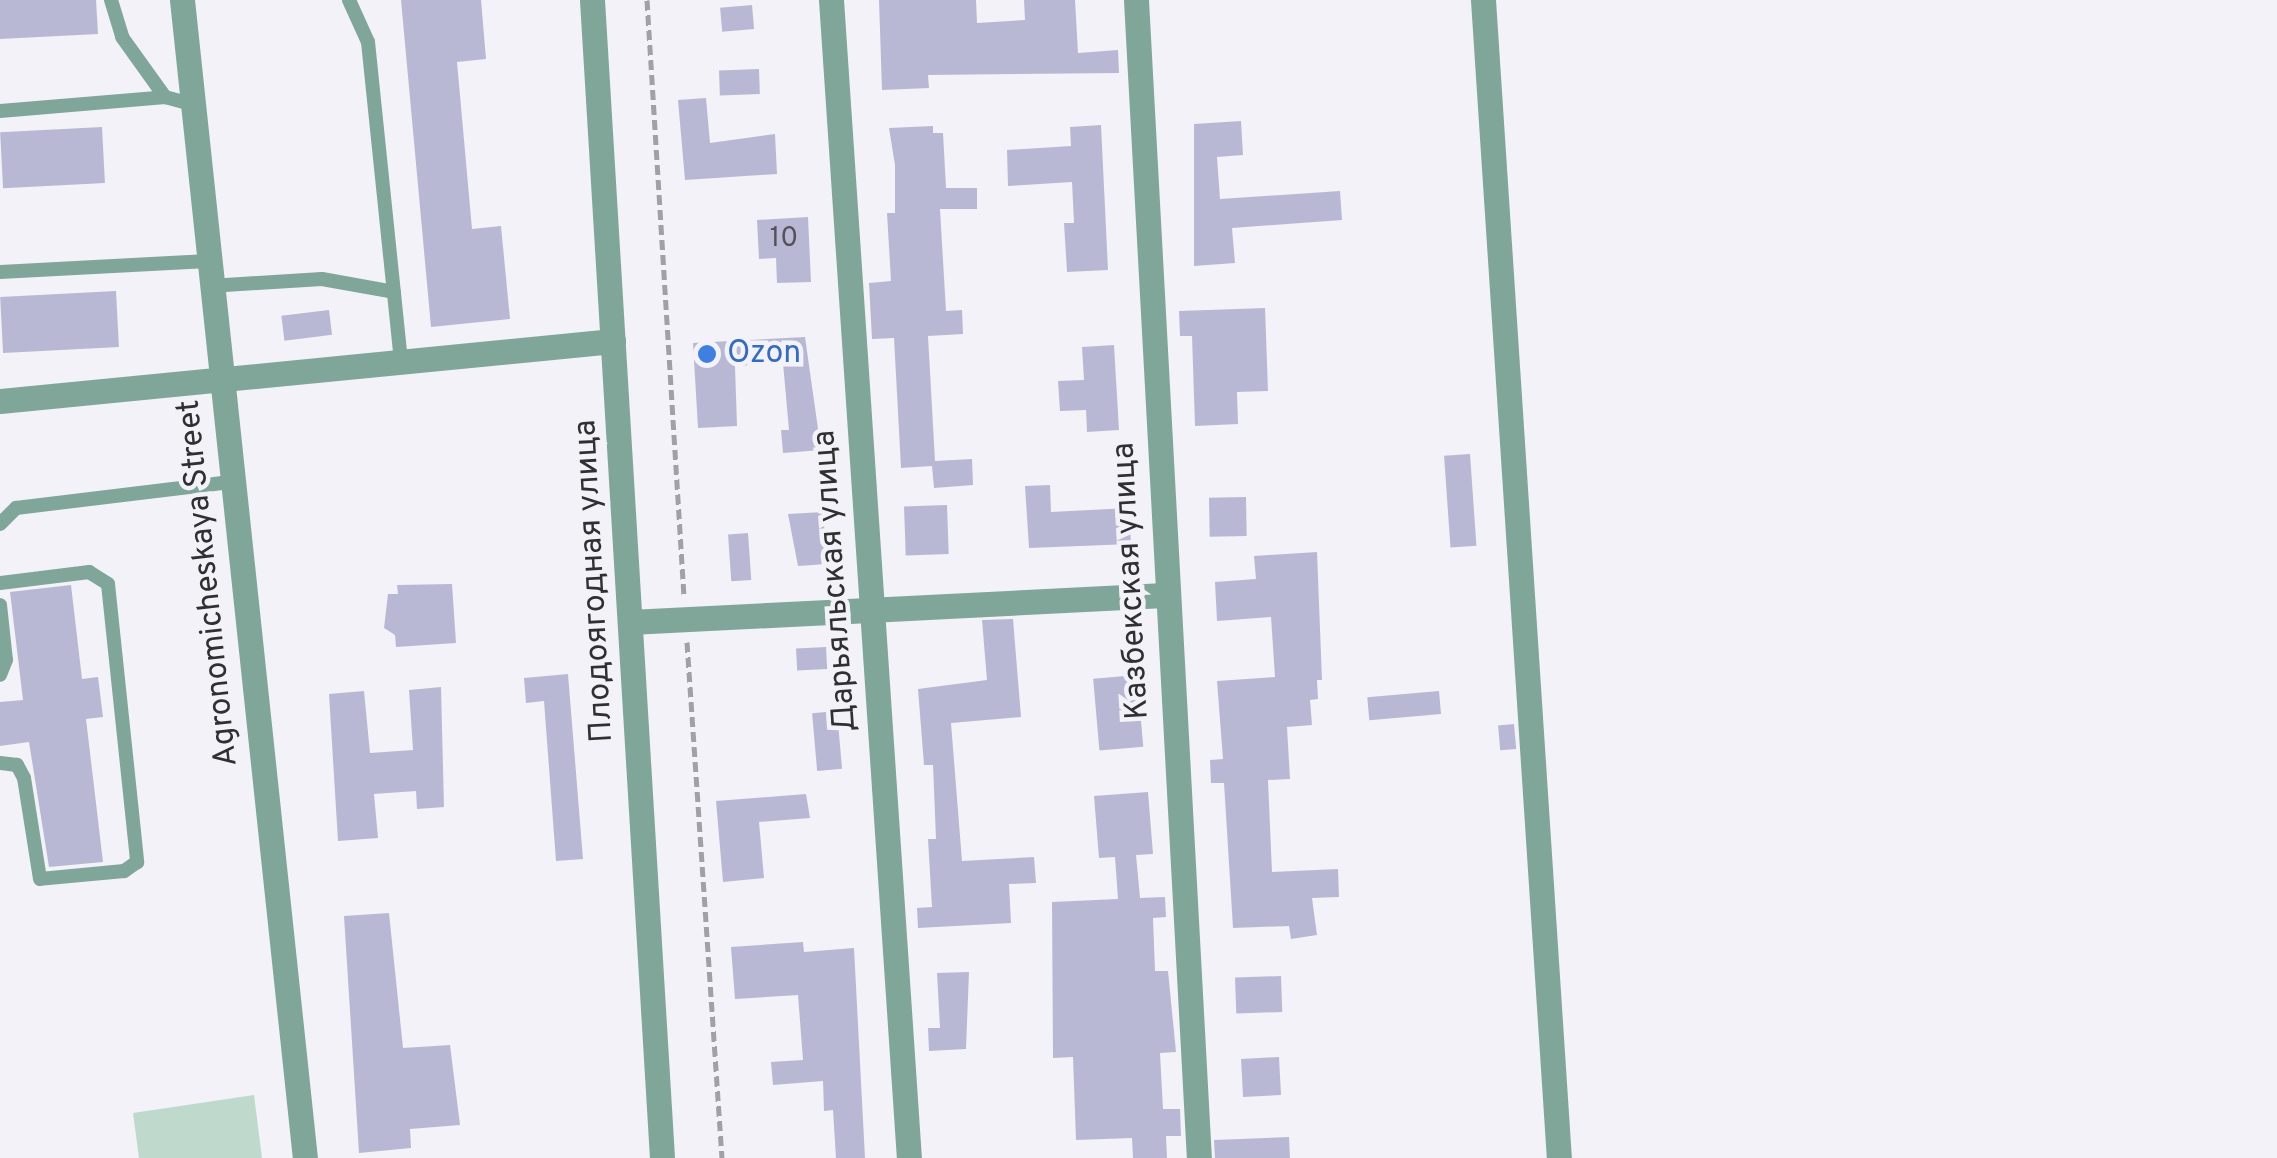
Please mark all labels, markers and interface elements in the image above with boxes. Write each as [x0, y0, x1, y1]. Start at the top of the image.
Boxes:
house number: 10 [770, 222, 798, 256]
place label: Ozon [727, 335, 801, 373]
marker: Ozon [696, 343, 718, 365]
street label: Agronomicheskaya Street [171, 398, 247, 768]
street label: Плодоягодная улица [567, 418, 623, 744]
street label: Дарьяльская улица [806, 429, 866, 733]
street label: Казбекская улица [1106, 441, 1158, 721]

